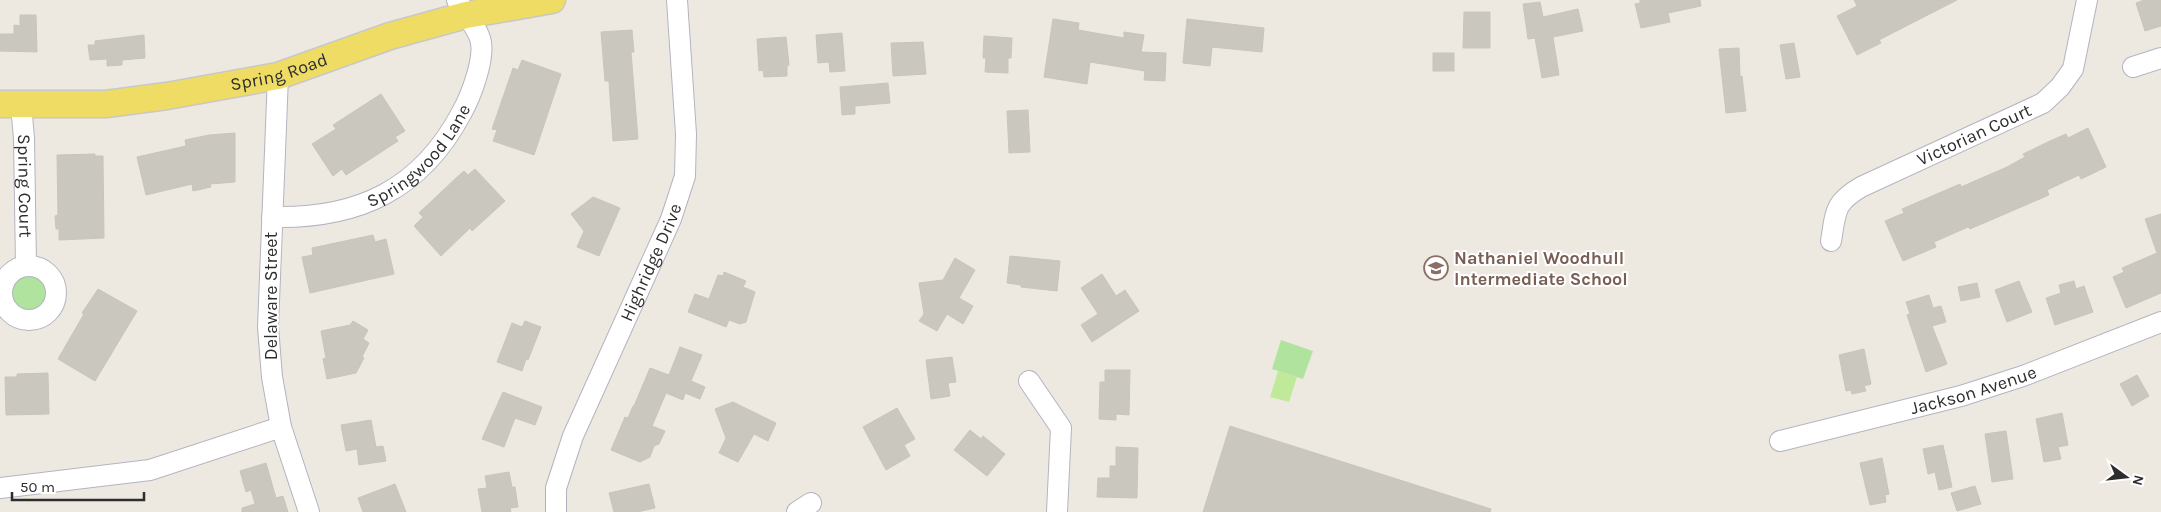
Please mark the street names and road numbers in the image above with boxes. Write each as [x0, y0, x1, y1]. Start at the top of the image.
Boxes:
street label: Spring Road [228, 48, 330, 95]
street label: Victorian Court [1913, 99, 2035, 171]
street label: Springwood Lane [363, 100, 475, 212]
street label: Spring Court [13, 134, 37, 238]
street label: Highridge Drive [615, 201, 686, 325]
street label: Delaware Street [260, 232, 282, 360]
street label: Jackson Avenue [1908, 361, 2040, 419]

